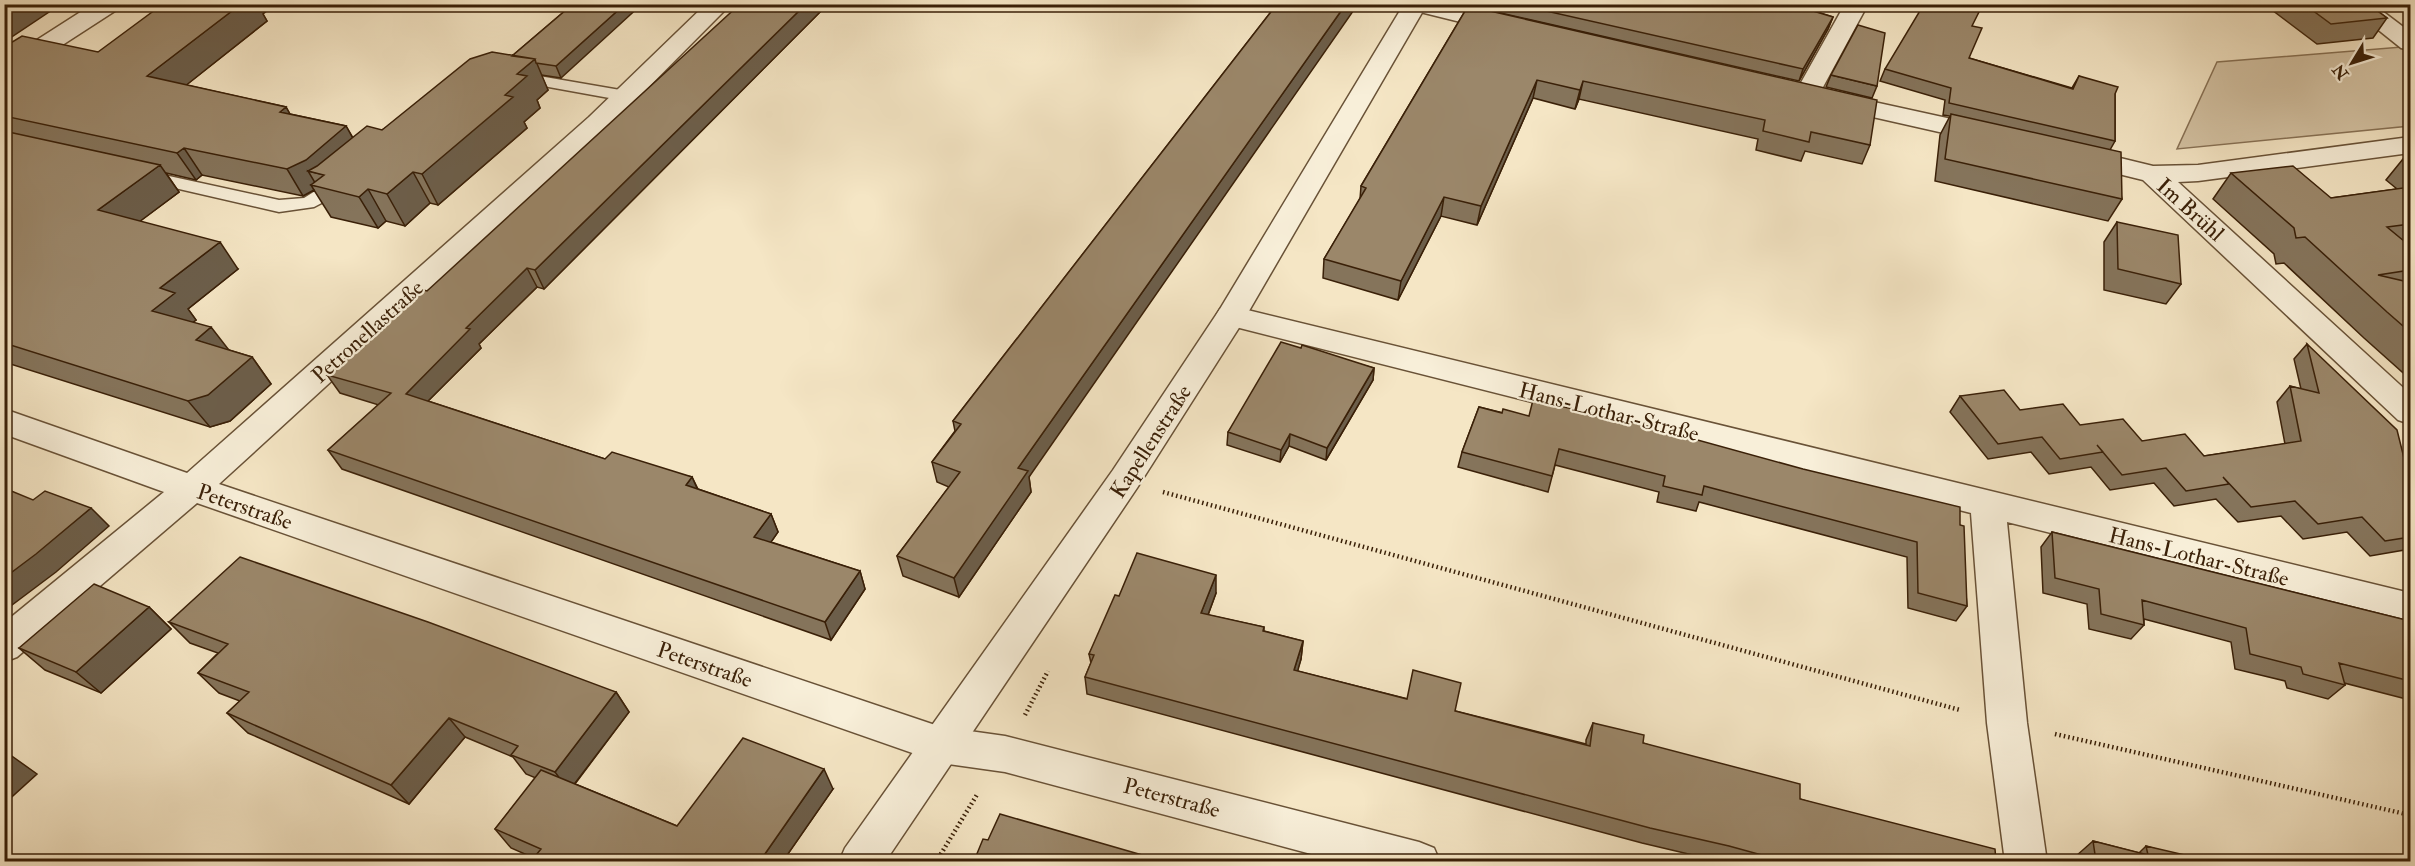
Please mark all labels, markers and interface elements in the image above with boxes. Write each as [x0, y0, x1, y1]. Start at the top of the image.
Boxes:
north arrow [2322, 33, 2382, 93]
text: N [2328, 59, 2354, 84]
street label: Im Brühl [2151, 172, 2230, 248]
street label: Petronellastraße [306, 274, 429, 389]
street label: Hans-Lothar-Straße [1516, 376, 1702, 448]
street label: Kapellenstraße [1104, 380, 1199, 504]
street label: Peterstraße [193, 478, 296, 536]
street label: Hans-Lothar-Straße [2106, 521, 2292, 593]
street label: Peterstraße [653, 636, 756, 694]
street label: Peterstraße [1120, 772, 1223, 824]

